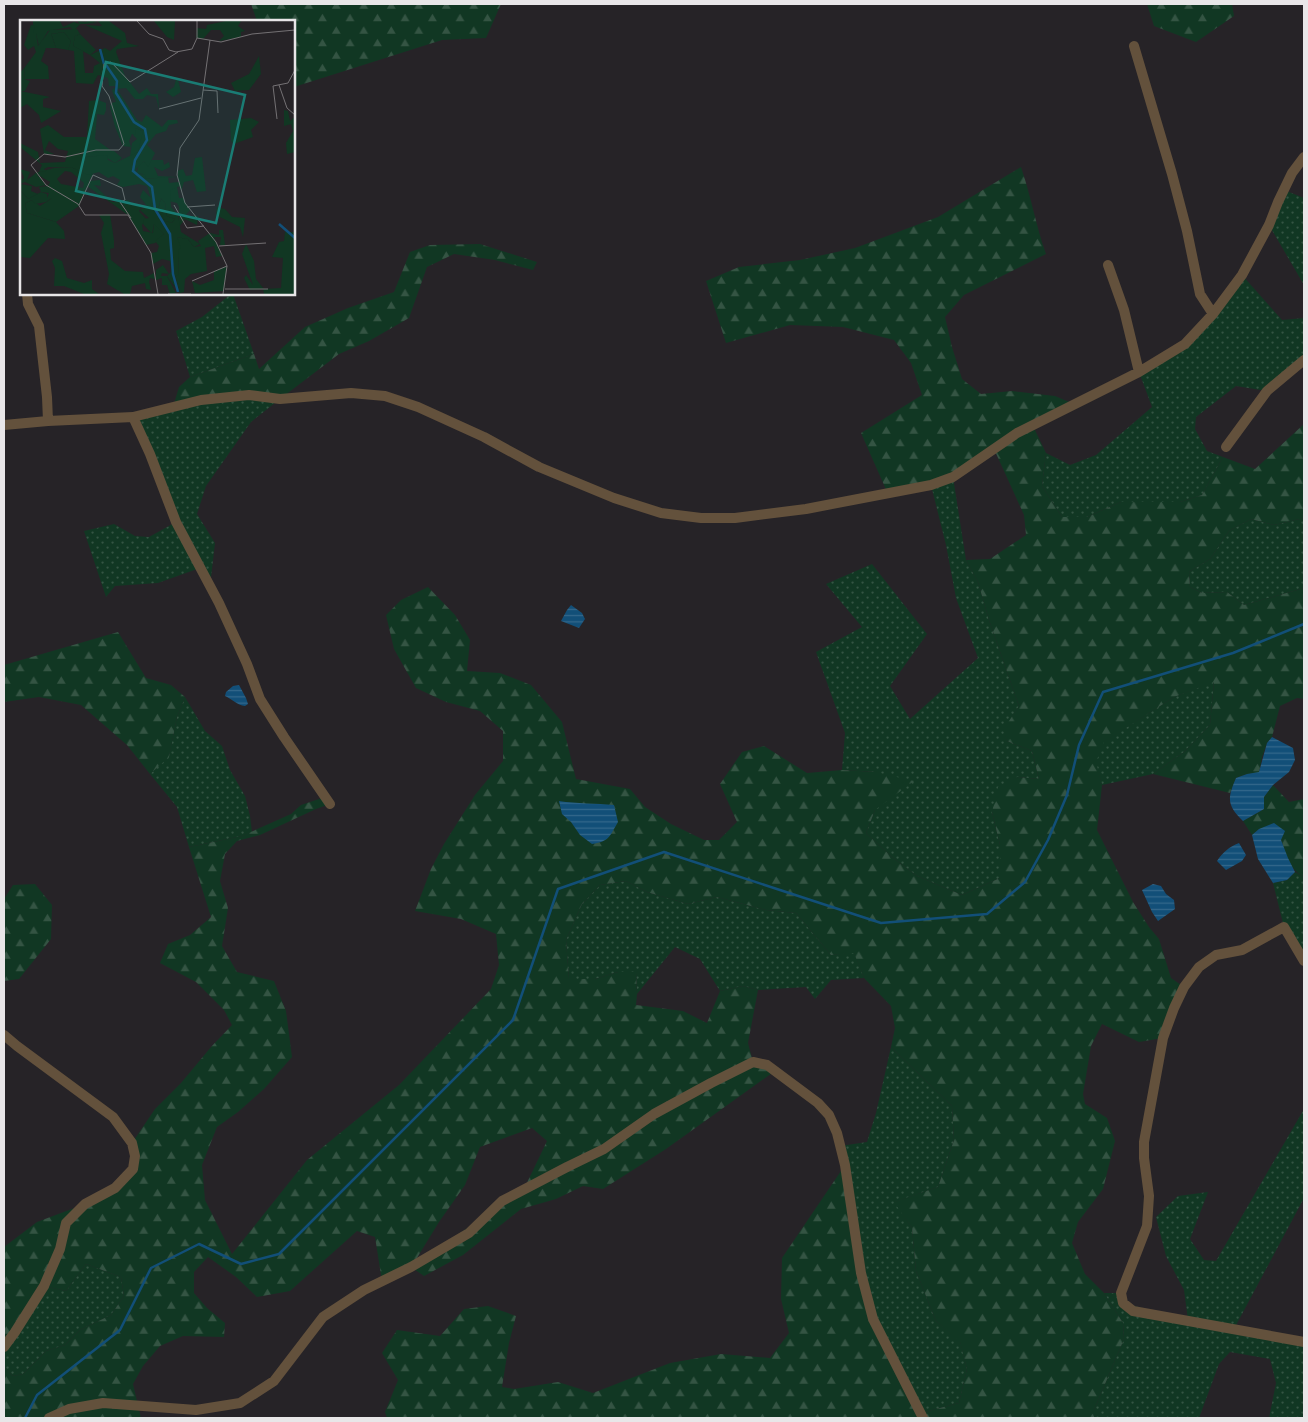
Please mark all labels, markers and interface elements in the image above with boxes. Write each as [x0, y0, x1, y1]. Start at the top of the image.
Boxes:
inset map [20, 20, 295, 295]

